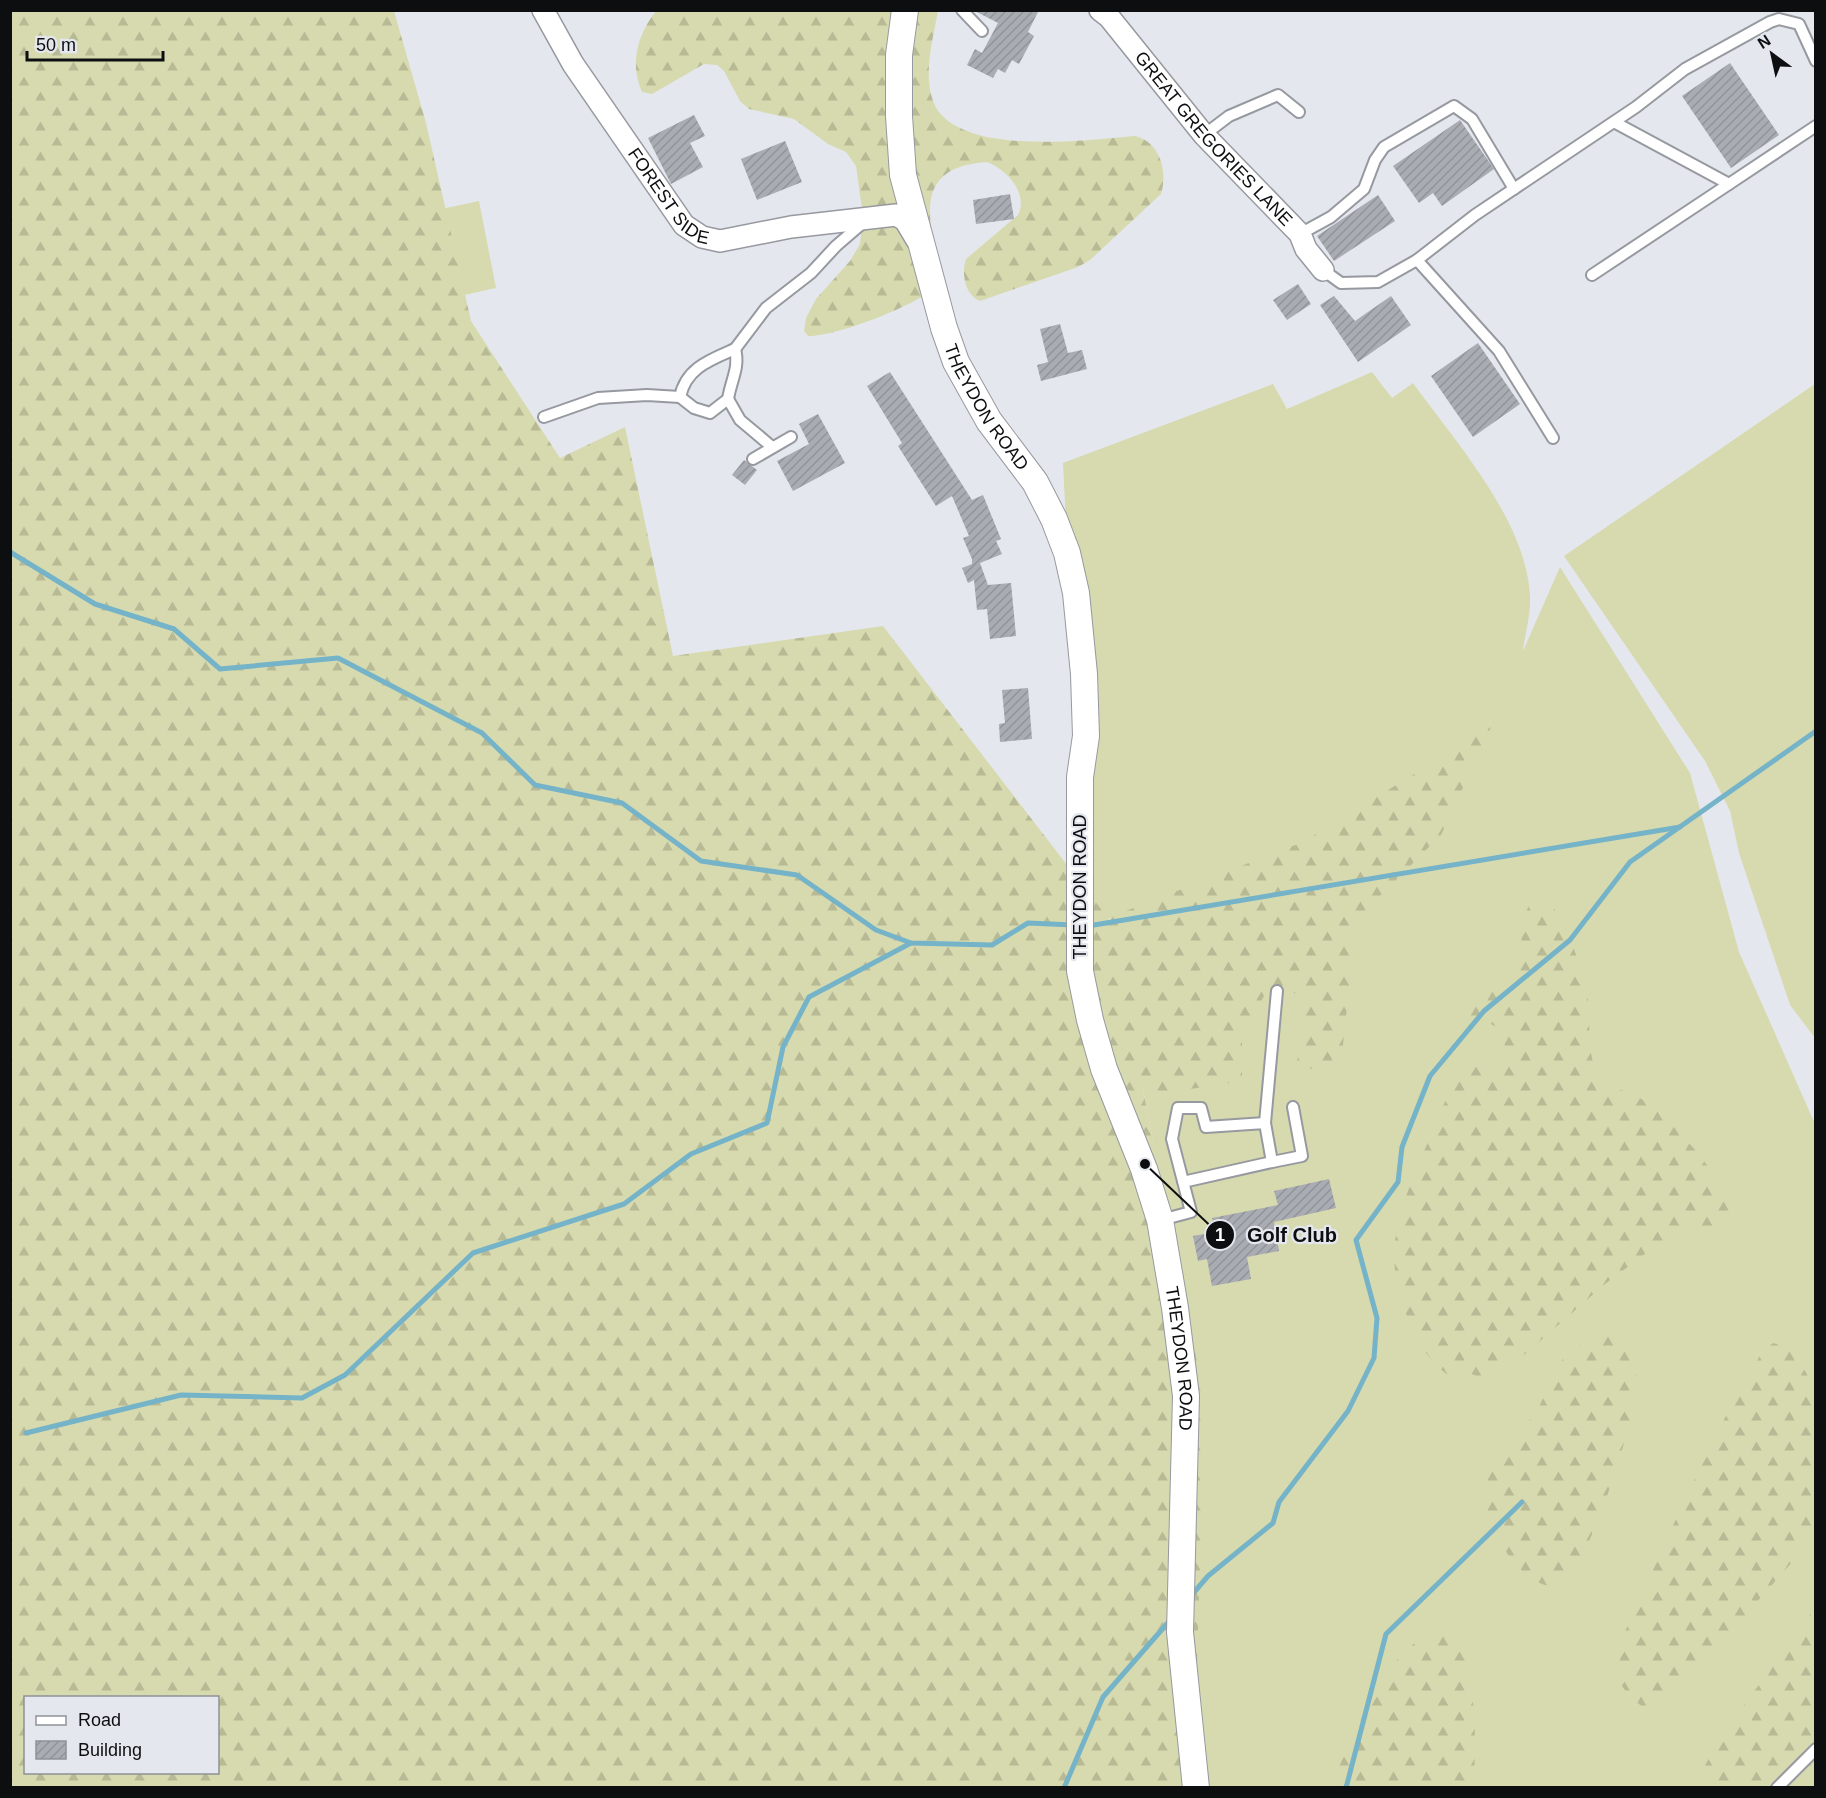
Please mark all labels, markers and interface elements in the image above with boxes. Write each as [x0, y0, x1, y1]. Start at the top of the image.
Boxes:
scale bar [27, 24, 164, 62]
north arrow [1742, 24, 1802, 84]
text: N [1755, 32, 1774, 52]
text: 50 m [36, 35, 76, 55]
street label: GREAT GREGORIES LANE [1131, 48, 1296, 230]
street label: FOREST SIDE [624, 144, 711, 248]
street label: THEYDON ROAD [940, 341, 1032, 474]
street label: THEYDON ROAD [1070, 814, 1090, 960]
callout: Golf Club [1205, 1216, 1349, 1254]
text: Golf Club [1247, 1224, 1337, 1246]
text: 1 [1215, 1225, 1225, 1245]
street label: THEYDON ROAD [1161, 1285, 1196, 1431]
legend [24, 1696, 219, 1774]
text: Road [78, 1710, 121, 1730]
text: Building [78, 1740, 142, 1760]

